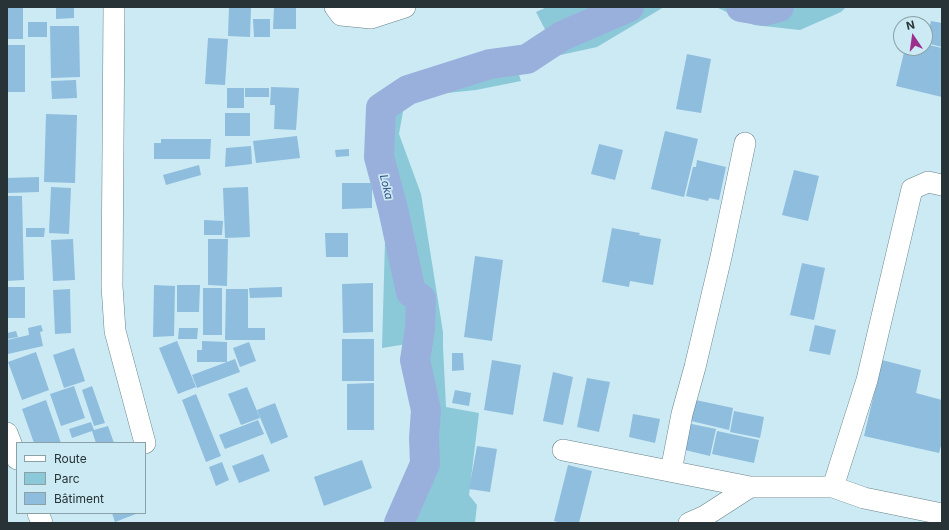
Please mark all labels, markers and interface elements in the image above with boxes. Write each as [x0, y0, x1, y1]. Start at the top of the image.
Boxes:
north arrow [893, 16, 933, 56]
text: N [905, 18, 916, 33]
water label: Loka [377, 173, 395, 201]
legend [16, 442, 146, 514]
text: Route [54, 451, 87, 466]
text: Parc [54, 471, 80, 486]
text: Bâtiment [54, 491, 104, 506]

